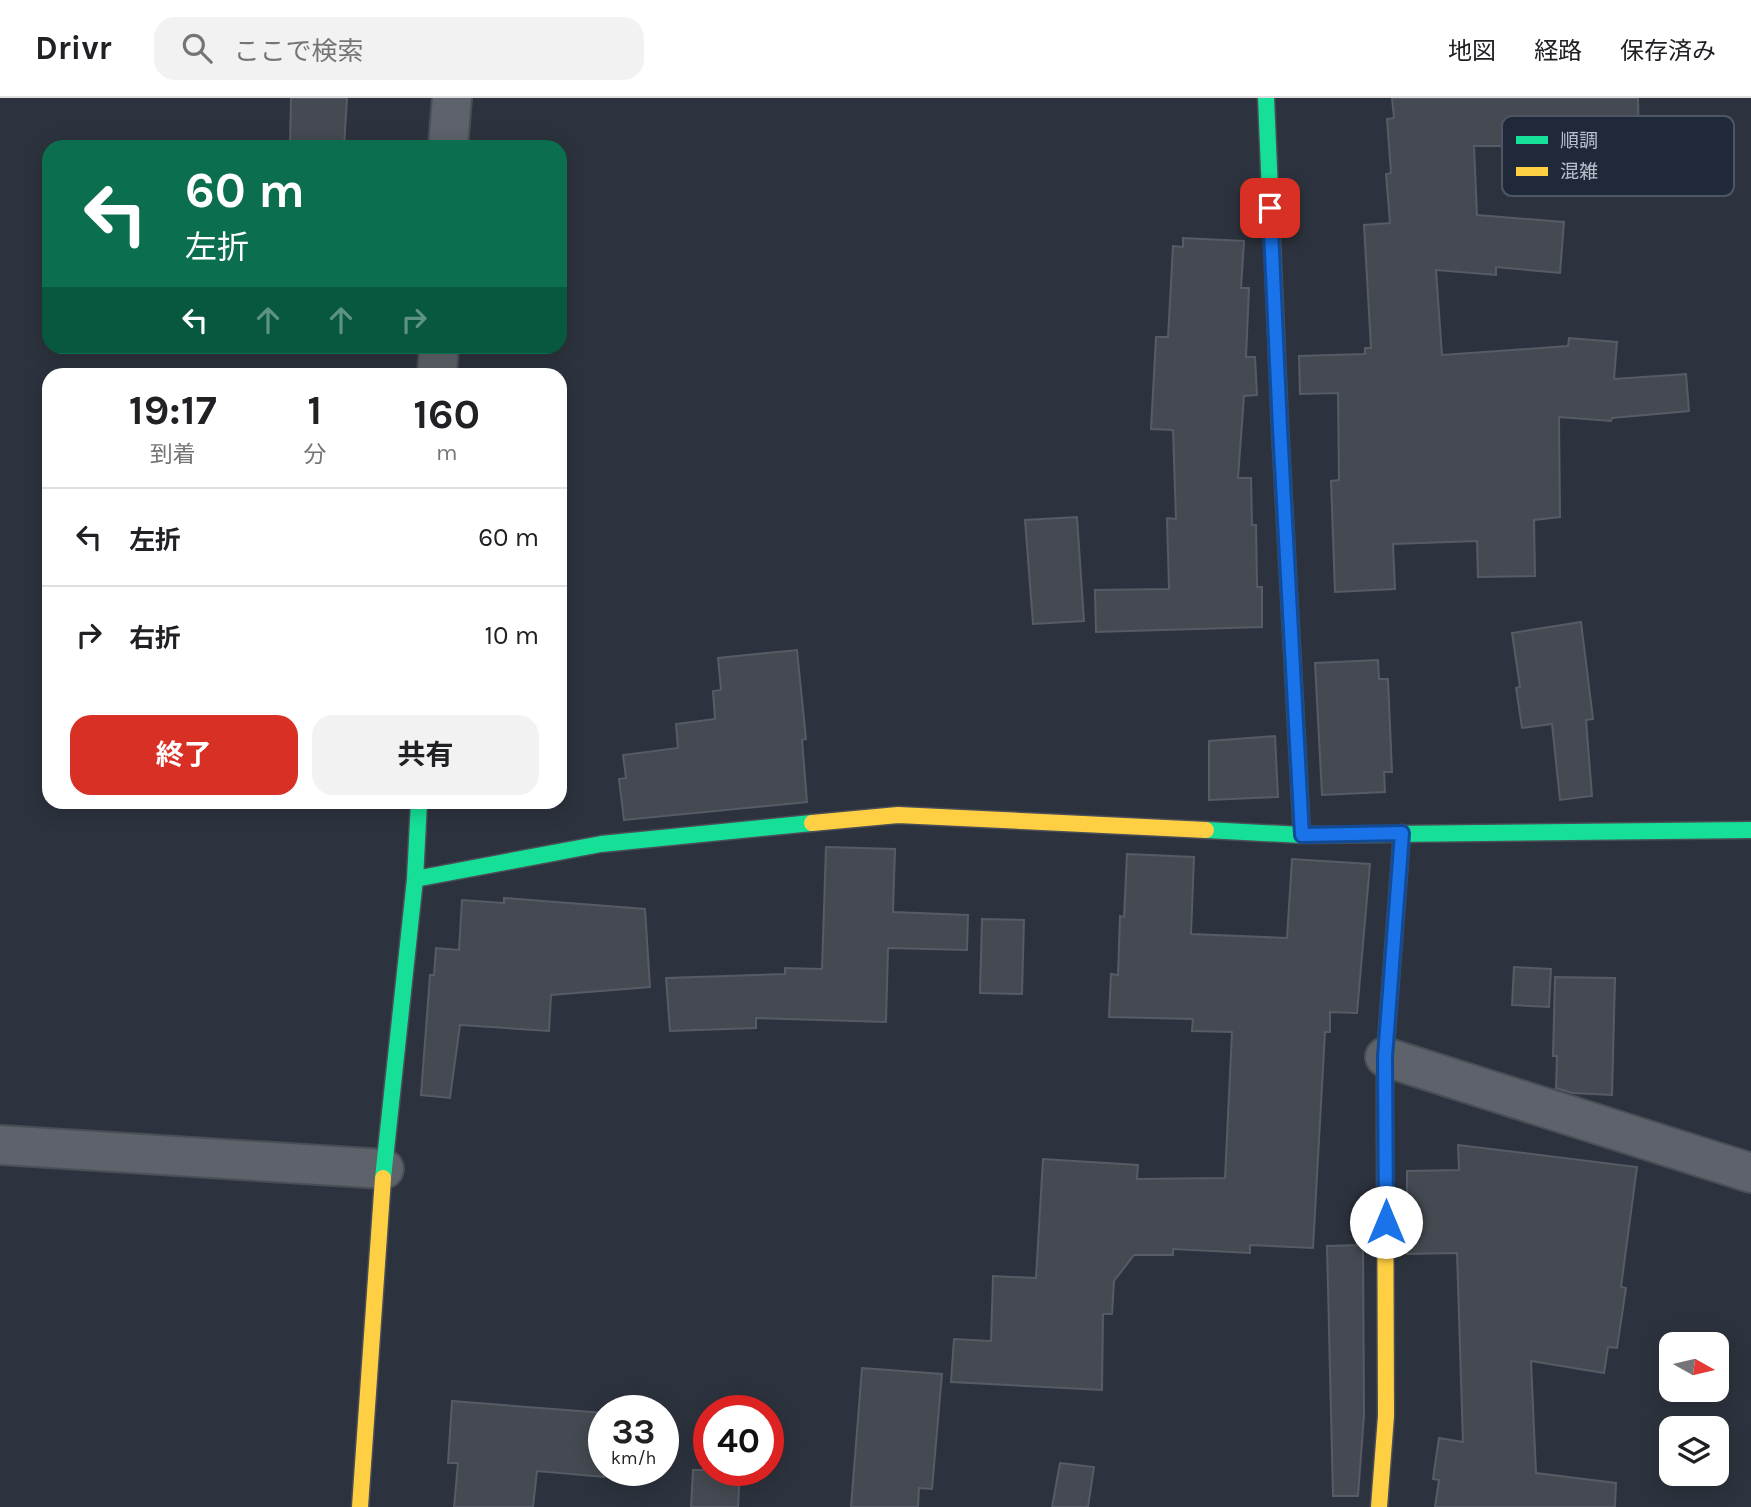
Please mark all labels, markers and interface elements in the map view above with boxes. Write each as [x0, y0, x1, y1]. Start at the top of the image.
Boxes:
search box [154, 17, 644, 80]
text: Drivr [35, 29, 112, 67]
icon: search [178, 29, 216, 67]
text: ここで検索 [234, 36, 364, 67]
text: 地図 [1448, 37, 1496, 65]
text: 経路 [1534, 37, 1582, 65]
text: 保存済み [1620, 37, 1716, 65]
legend [1502, 116, 1734, 196]
text: 順調 [1560, 130, 1598, 152]
text: 混雑 [1560, 161, 1598, 183]
text: 60 m [185, 162, 305, 219]
icon: left [70, 168, 161, 259]
pin [1240, 178, 1300, 238]
icon: arrive [1251, 189, 1289, 227]
text: 左折 [185, 229, 249, 266]
icon: left [176, 301, 214, 339]
icon: ahead [249, 301, 287, 339]
icon: ahead [322, 301, 360, 339]
icon: right [395, 301, 433, 339]
text: 19:17 [129, 385, 217, 435]
text: 1 [307, 385, 322, 435]
text: 160 [413, 389, 480, 439]
text: m [436, 439, 457, 466]
text: 到着 [150, 441, 196, 468]
text: 分 [303, 441, 326, 468]
icon: left [70, 518, 108, 556]
text: 60 m [478, 522, 539, 553]
text: 左折 [129, 525, 181, 556]
icon: right [70, 616, 108, 654]
text: 10 m [484, 620, 539, 651]
text: 右折 [129, 623, 181, 654]
button: 終了 [70, 715, 298, 795]
button: 共有 [312, 715, 539, 795]
position arrow [1349, 1185, 1423, 1259]
north arrow [1659, 1332, 1729, 1402]
map controls [1659, 1332, 1729, 1486]
speed limit sign: 40 [693, 1395, 784, 1486]
text: 33 [612, 1411, 655, 1452]
button: layers [1659, 1416, 1729, 1486]
text: km/h [611, 1447, 656, 1469]

